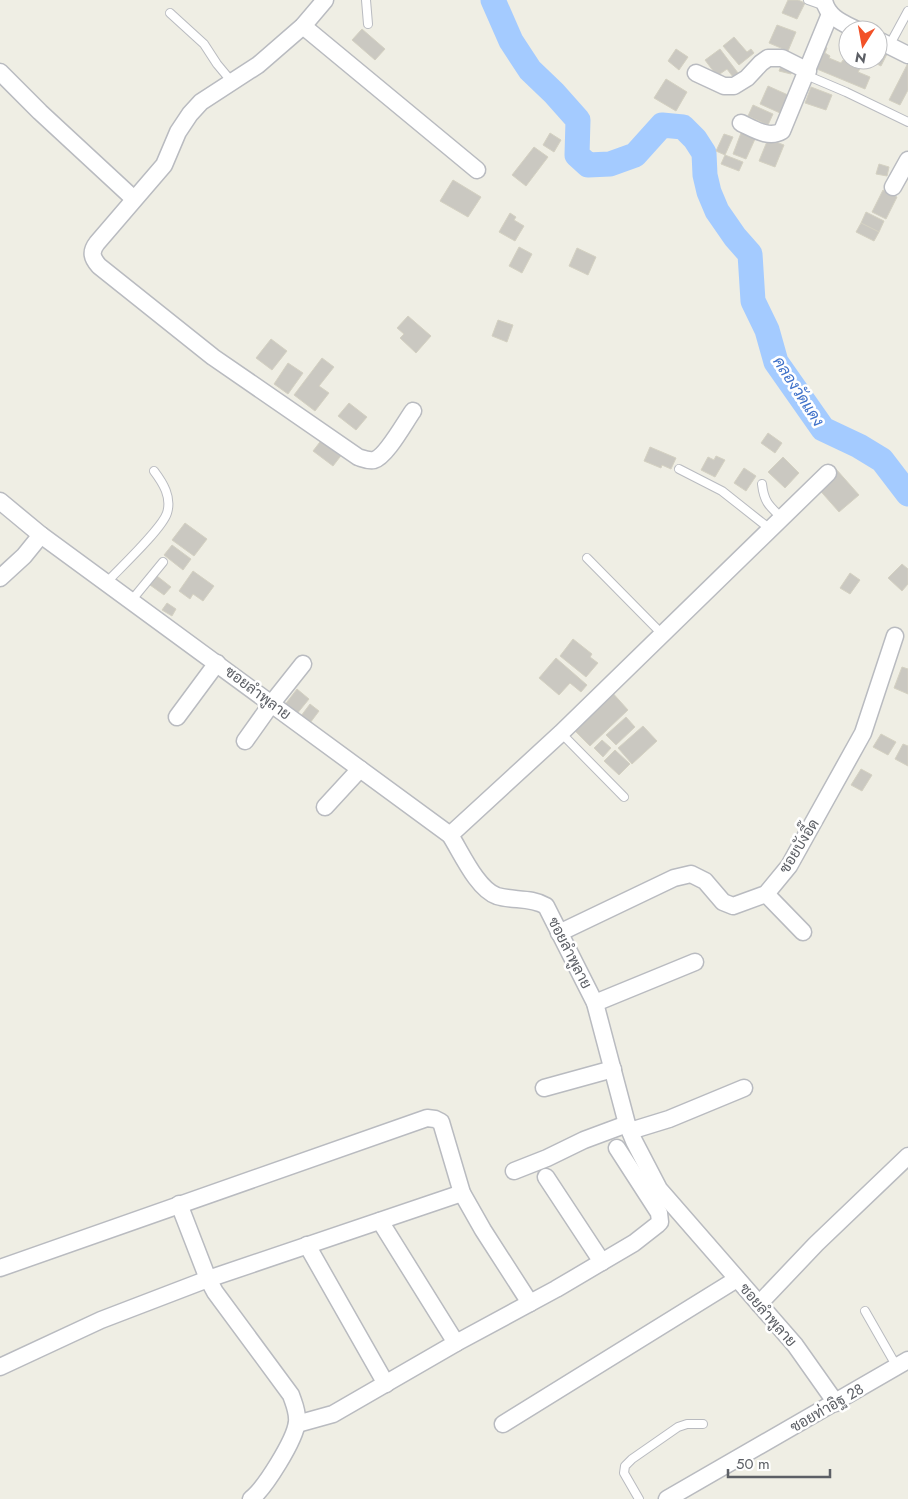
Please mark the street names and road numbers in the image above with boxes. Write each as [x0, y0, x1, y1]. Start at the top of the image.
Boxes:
street label: ซอยลำพูลาย [220, 661, 296, 725]
street label: ซอยบังอี๊ด [770, 812, 824, 878]
street label: ซอยลำพูลาย [543, 913, 597, 993]
street label: ซอยลำพูลาย [734, 1278, 802, 1352]
street label: ซอยท่าอิฐ 28 [786, 1378, 868, 1438]

